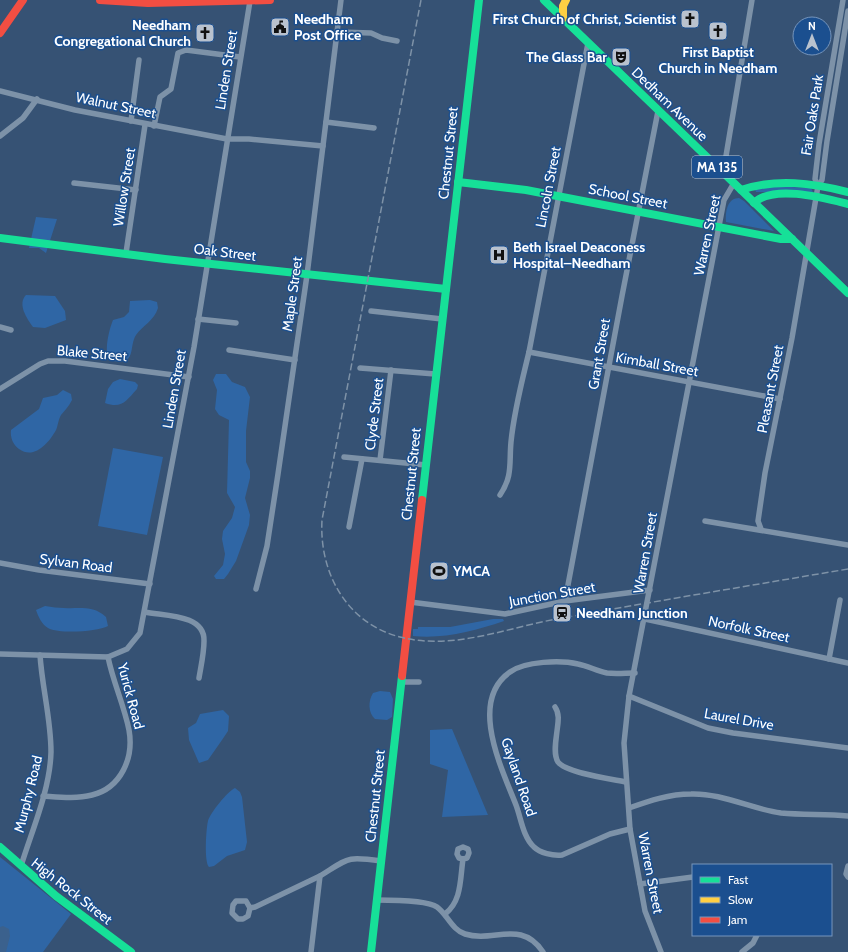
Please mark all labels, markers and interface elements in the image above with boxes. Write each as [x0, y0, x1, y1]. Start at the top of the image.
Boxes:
church icon: First Church of Christ, Scientist [679, 8, 701, 30]
place label: Needham Post Office [294, 10, 361, 44]
place label: First Church of Christ, Scientist [492, 10, 676, 28]
place label: Needham Congregational Church [54, 16, 191, 50]
public building icon: Needham Post Office [269, 16, 291, 38]
north arrow [792, 16, 832, 56]
text: N [808, 19, 816, 33]
church icon: First Baptist Church in Needham [707, 20, 729, 42]
church icon: Needham Congregational Church [194, 22, 216, 44]
street label: Linden Street [211, 29, 241, 111]
place label: First Baptist Church in Needham [659, 43, 777, 77]
theatre icon: The Glass Bar [610, 46, 632, 68]
place label: The Glass Bar [526, 48, 607, 66]
street label: Dedham Avenue [628, 63, 712, 145]
street label: Fair Oaks Park [797, 73, 827, 157]
street label: Walnut Street [74, 88, 158, 122]
street label: Chestnut Street [434, 106, 462, 200]
street label: Lincoln Street [531, 145, 565, 229]
street label: Willow Street [109, 146, 139, 228]
road number: MA 135 [692, 156, 742, 178]
street label: School Street [587, 180, 669, 213]
street label: Warren Street [690, 193, 724, 277]
place label: Beth Israel Deaconess Hospital–Needham [513, 238, 645, 272]
street label: Oak Street [193, 239, 258, 265]
hospital icon: Beth Israel Deaconess Hospital–Needham [488, 244, 510, 266]
street label: Maple Street [278, 255, 306, 333]
street label: Grant Street [584, 317, 614, 391]
street label: Blake Street [56, 341, 128, 365]
street label: Pleasant Street [753, 343, 787, 434]
street label: Linden Street [158, 348, 190, 430]
street label: Kimball Street [614, 348, 700, 380]
street label: Clyde Street [361, 376, 387, 451]
street label: Chestnut Street [397, 427, 425, 521]
street label: Warren Street [629, 511, 661, 595]
street label: Sylvan Road [39, 550, 113, 576]
sports icon: YMCA [428, 560, 450, 582]
place label: YMCA [452, 562, 490, 580]
street label: Junction Street [506, 578, 597, 611]
station icon: Needham Junction [551, 602, 573, 624]
place label: Needham Junction [576, 604, 688, 622]
street label: Norfolk Street [707, 612, 792, 646]
street label: Yurick Road [113, 660, 148, 731]
street label: Laurel Drive [703, 704, 775, 734]
street label: Gayland Road [497, 735, 541, 819]
street label: Chestnut Street [361, 749, 389, 843]
street label: Murphy Road [10, 754, 46, 834]
street label: Warren Street [634, 831, 668, 915]
street label: High Rock Street [28, 854, 116, 928]
legend [692, 864, 832, 936]
text: Fast [728, 872, 748, 887]
text: Slow [728, 892, 753, 907]
text: Jam [727, 912, 747, 927]

